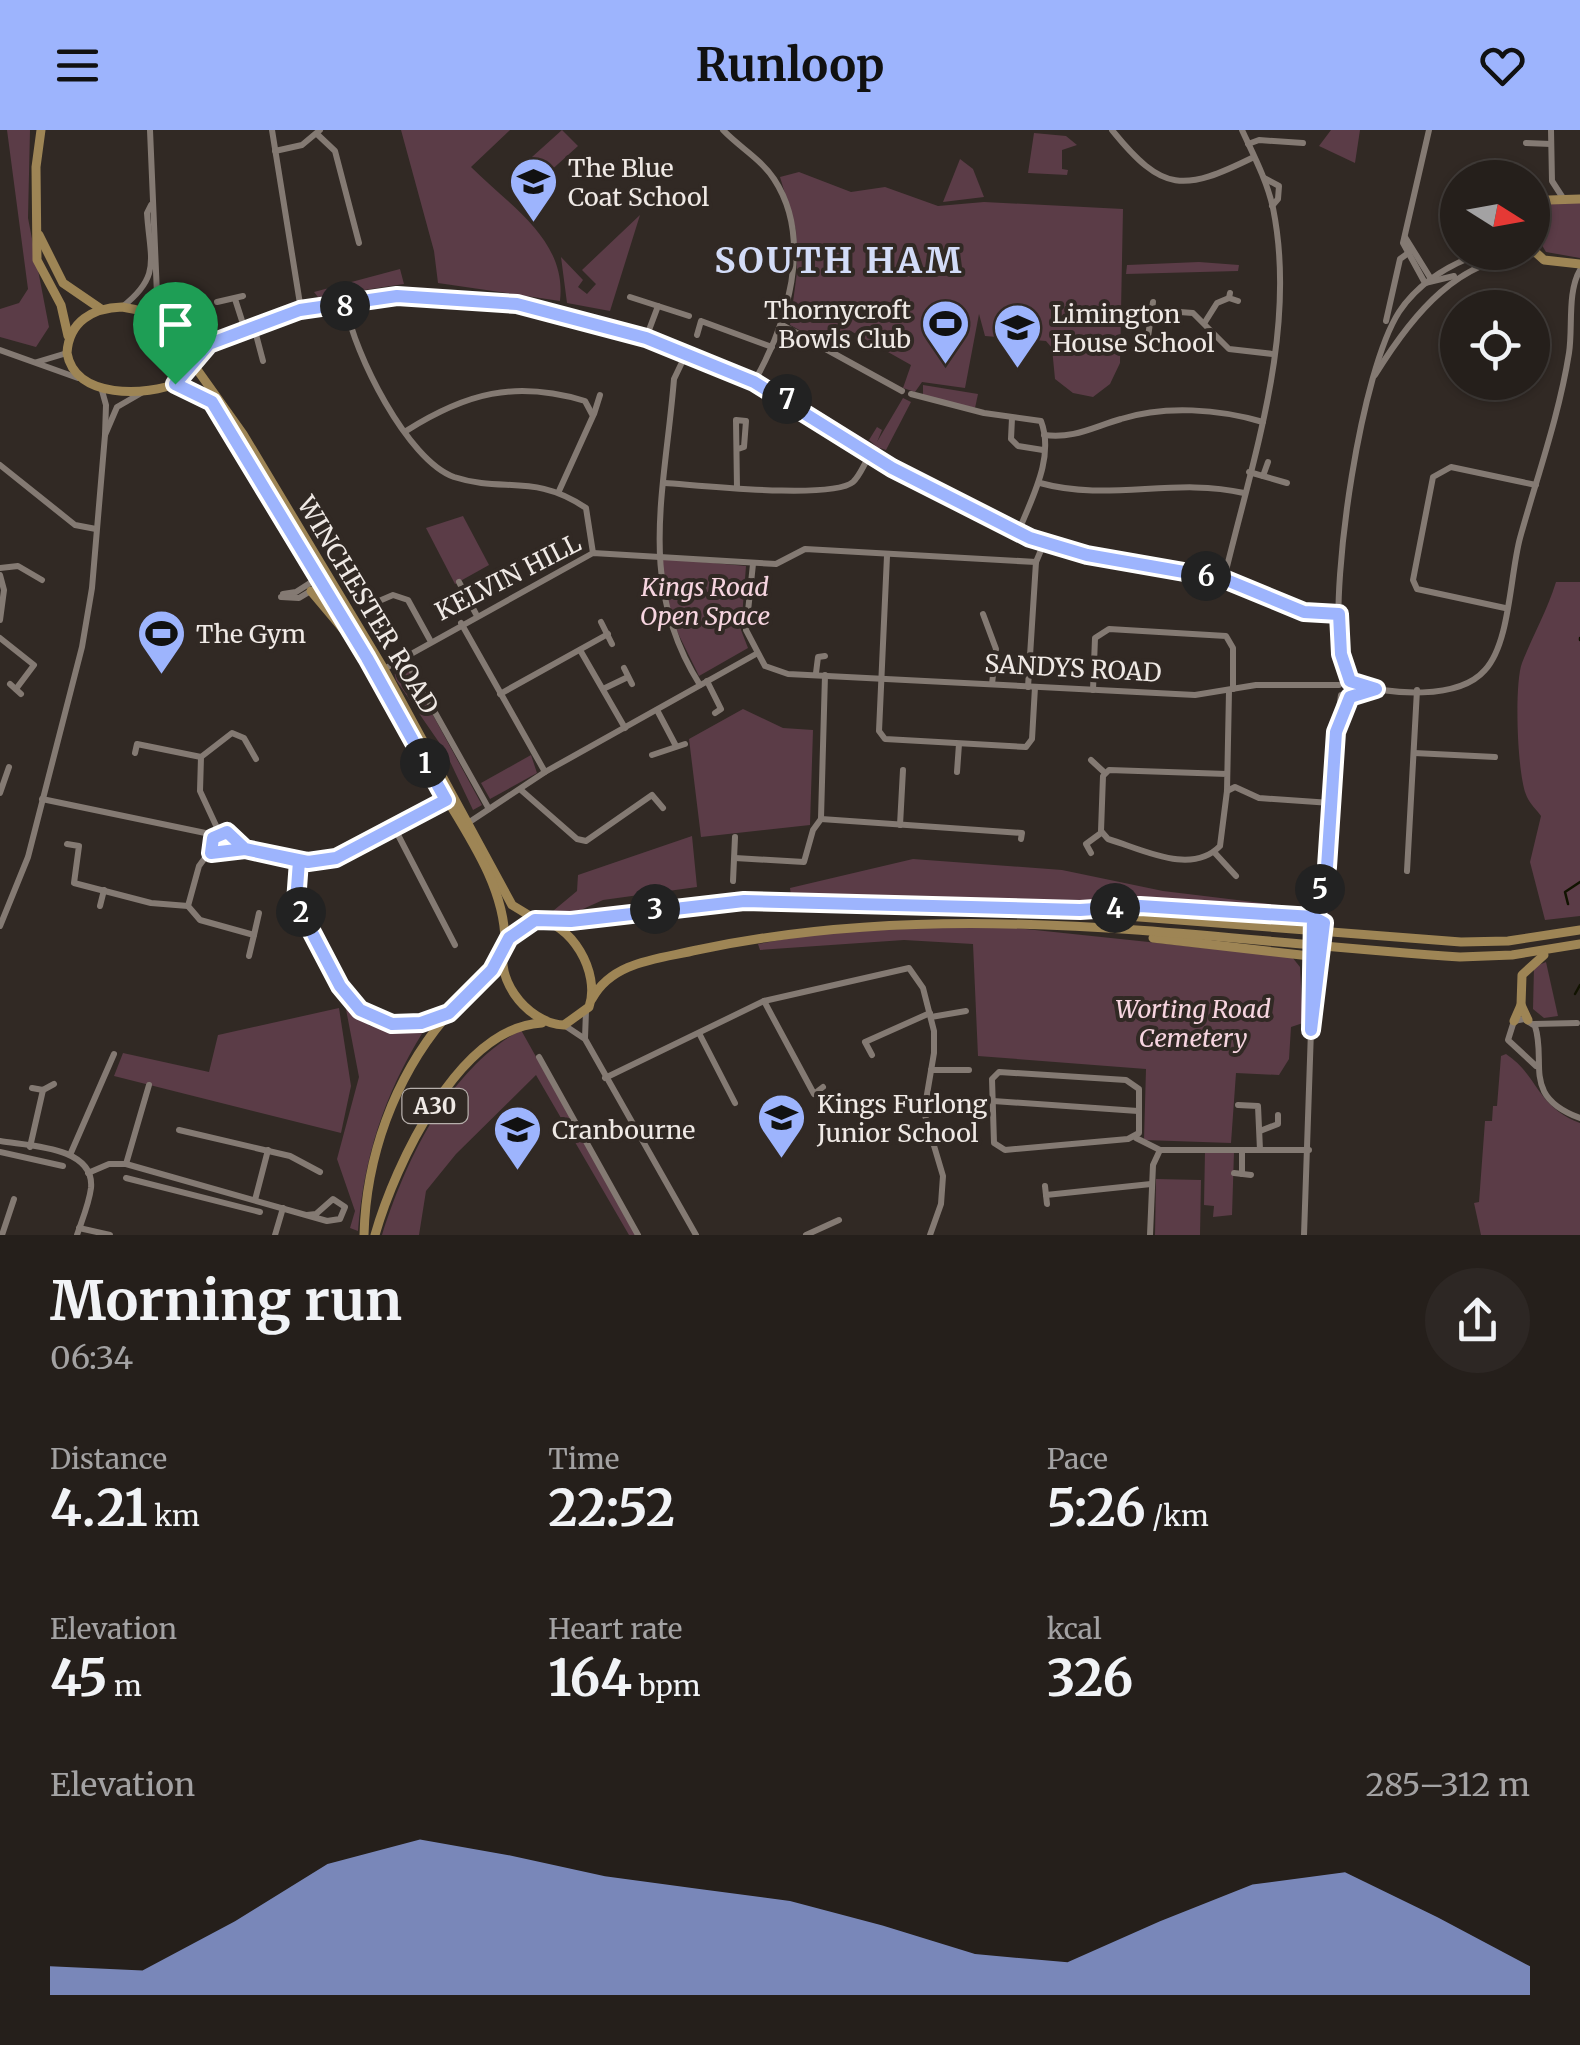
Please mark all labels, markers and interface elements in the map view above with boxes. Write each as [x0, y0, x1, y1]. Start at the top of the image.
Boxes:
text: Runloop [696, 37, 884, 93]
icon: menu [50, 38, 105, 93]
icon: heart [1475, 38, 1530, 93]
place label: The Blue Coat School [568, 152, 709, 213]
school or university icon: The Blue Coat School [507, 156, 559, 224]
north arrow [1440, 160, 1550, 270]
map controls [1440, 160, 1550, 400]
district label: SOUTH HAM [714, 239, 964, 283]
pin: 8 [320, 281, 370, 331]
pin [133, 282, 218, 385]
text: 8 [336, 288, 354, 324]
button: locate [1440, 290, 1550, 400]
place label: Thornycroft Bowls Club [764, 294, 911, 355]
icon: arrive [148, 297, 203, 352]
sports icon: Thornycroft Bowls Club [920, 298, 972, 366]
place label: Limington House School [1052, 298, 1215, 359]
school or university icon: Limington House School [991, 302, 1043, 370]
pin: 7 [762, 374, 812, 424]
text: 7 [779, 381, 795, 417]
street label: WINCHESTER ROAD [290, 489, 446, 720]
street label: KELVIN HILL [430, 526, 587, 627]
pin: 6 [1181, 551, 1231, 601]
text: 6 [1197, 558, 1215, 594]
park label: Kings Road Open Space [640, 571, 770, 632]
sports icon: The Gym [135, 608, 187, 676]
place label: The Gym [196, 618, 306, 650]
street label: SANDYS ROAD [984, 647, 1162, 689]
pin: 1 [400, 738, 450, 788]
text: 1 [419, 745, 431, 781]
pin: 5 [1295, 864, 1345, 914]
text: 5 [1312, 871, 1328, 907]
pin: 4 [1090, 883, 1140, 933]
pin: 3 [630, 884, 680, 934]
pin: 2 [276, 887, 326, 937]
text: 4 [1106, 890, 1124, 926]
text: 3 [647, 891, 663, 927]
text: 2 [293, 894, 309, 930]
park label: Worting Road Cemetery [1115, 993, 1271, 1054]
place label: Kings Furlong Junior School [816, 1088, 987, 1149]
road number: A30 [402, 1089, 468, 1123]
school or university icon: Kings Furlong Junior School [756, 1092, 808, 1160]
school or university icon: Cranbourne [491, 1104, 543, 1172]
place label: Cranbourne [552, 1114, 695, 1146]
text: Morning run [50, 1266, 402, 1335]
button: share [1425, 1268, 1530, 1373]
text: 06:34 [50, 1338, 133, 1378]
text: Distance [50, 1441, 167, 1477]
text: Time [548, 1441, 619, 1477]
text: Pace [1047, 1441, 1108, 1477]
text: 4.21 [50, 1477, 148, 1540]
text: 22:52 [548, 1477, 675, 1540]
text: 5:26 [1047, 1477, 1146, 1540]
text: km [148, 1498, 200, 1534]
text: /km [1146, 1498, 1209, 1534]
text: Elevation [50, 1611, 177, 1647]
text: Heart rate [548, 1611, 682, 1647]
text: kcal [1047, 1611, 1102, 1647]
text: 45 [50, 1647, 107, 1710]
text: 164 [548, 1647, 632, 1710]
text: 326 [1047, 1647, 1133, 1710]
text: m [107, 1668, 142, 1704]
text: bpm [632, 1668, 701, 1704]
text: Elevation [50, 1765, 195, 1805]
text: 285–312 m [1366, 1765, 1530, 1805]

